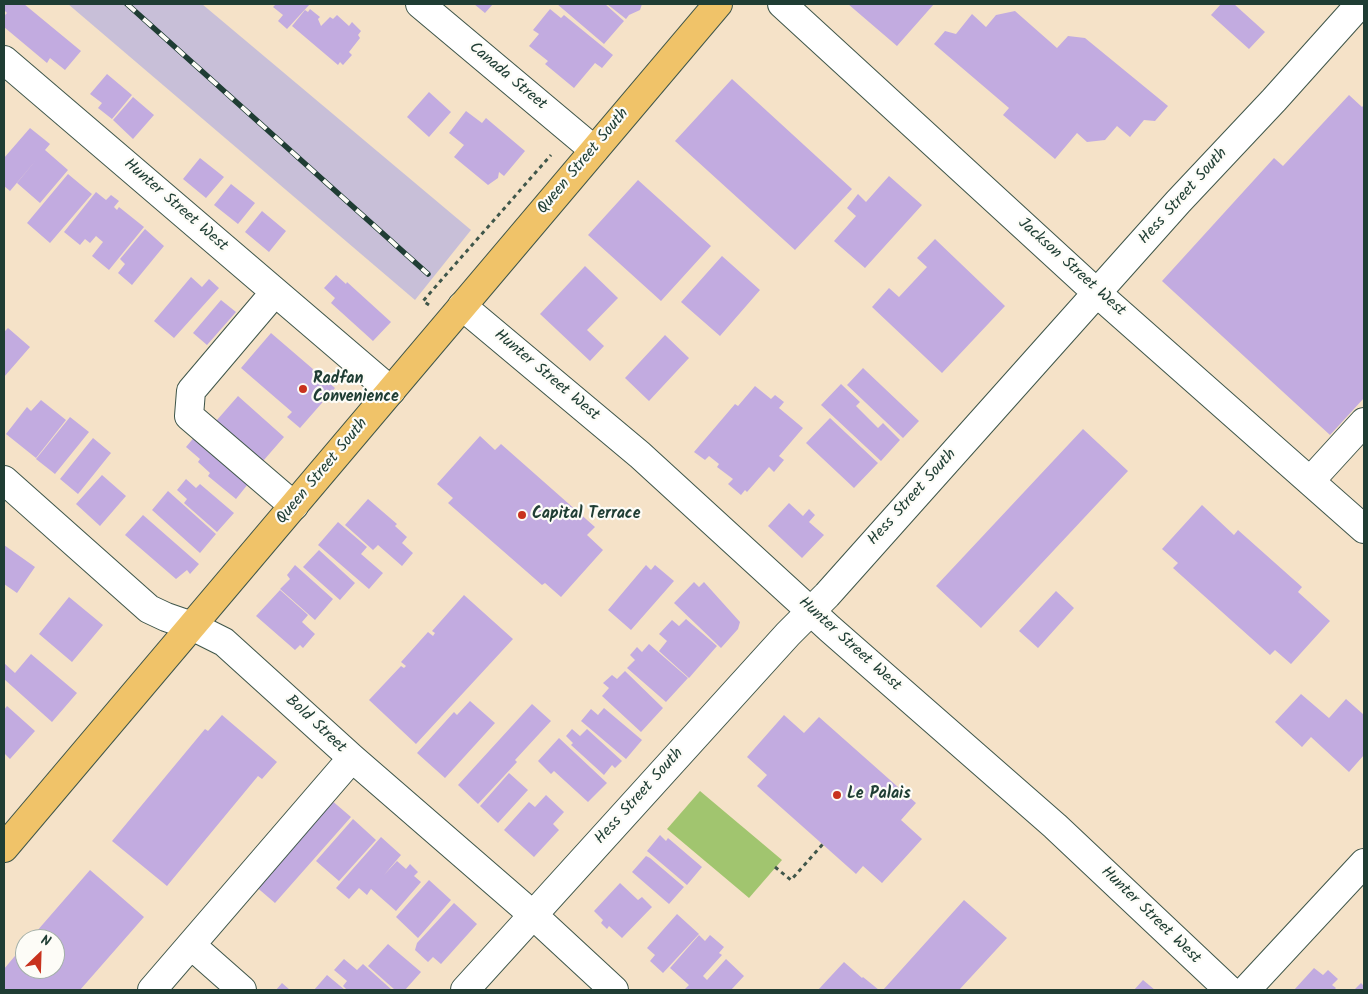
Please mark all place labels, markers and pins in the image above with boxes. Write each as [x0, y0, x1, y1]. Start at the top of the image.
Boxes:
place label: Radfan Convenience [313, 370, 399, 408]
marker: Radfan Convenience [297, 383, 309, 395]
place label: Capital Terrace [532, 505, 640, 525]
marker: Capital Terrace [516, 509, 528, 521]
place label: Le Palais [847, 785, 911, 805]
marker: Le Palais [831, 789, 843, 801]

